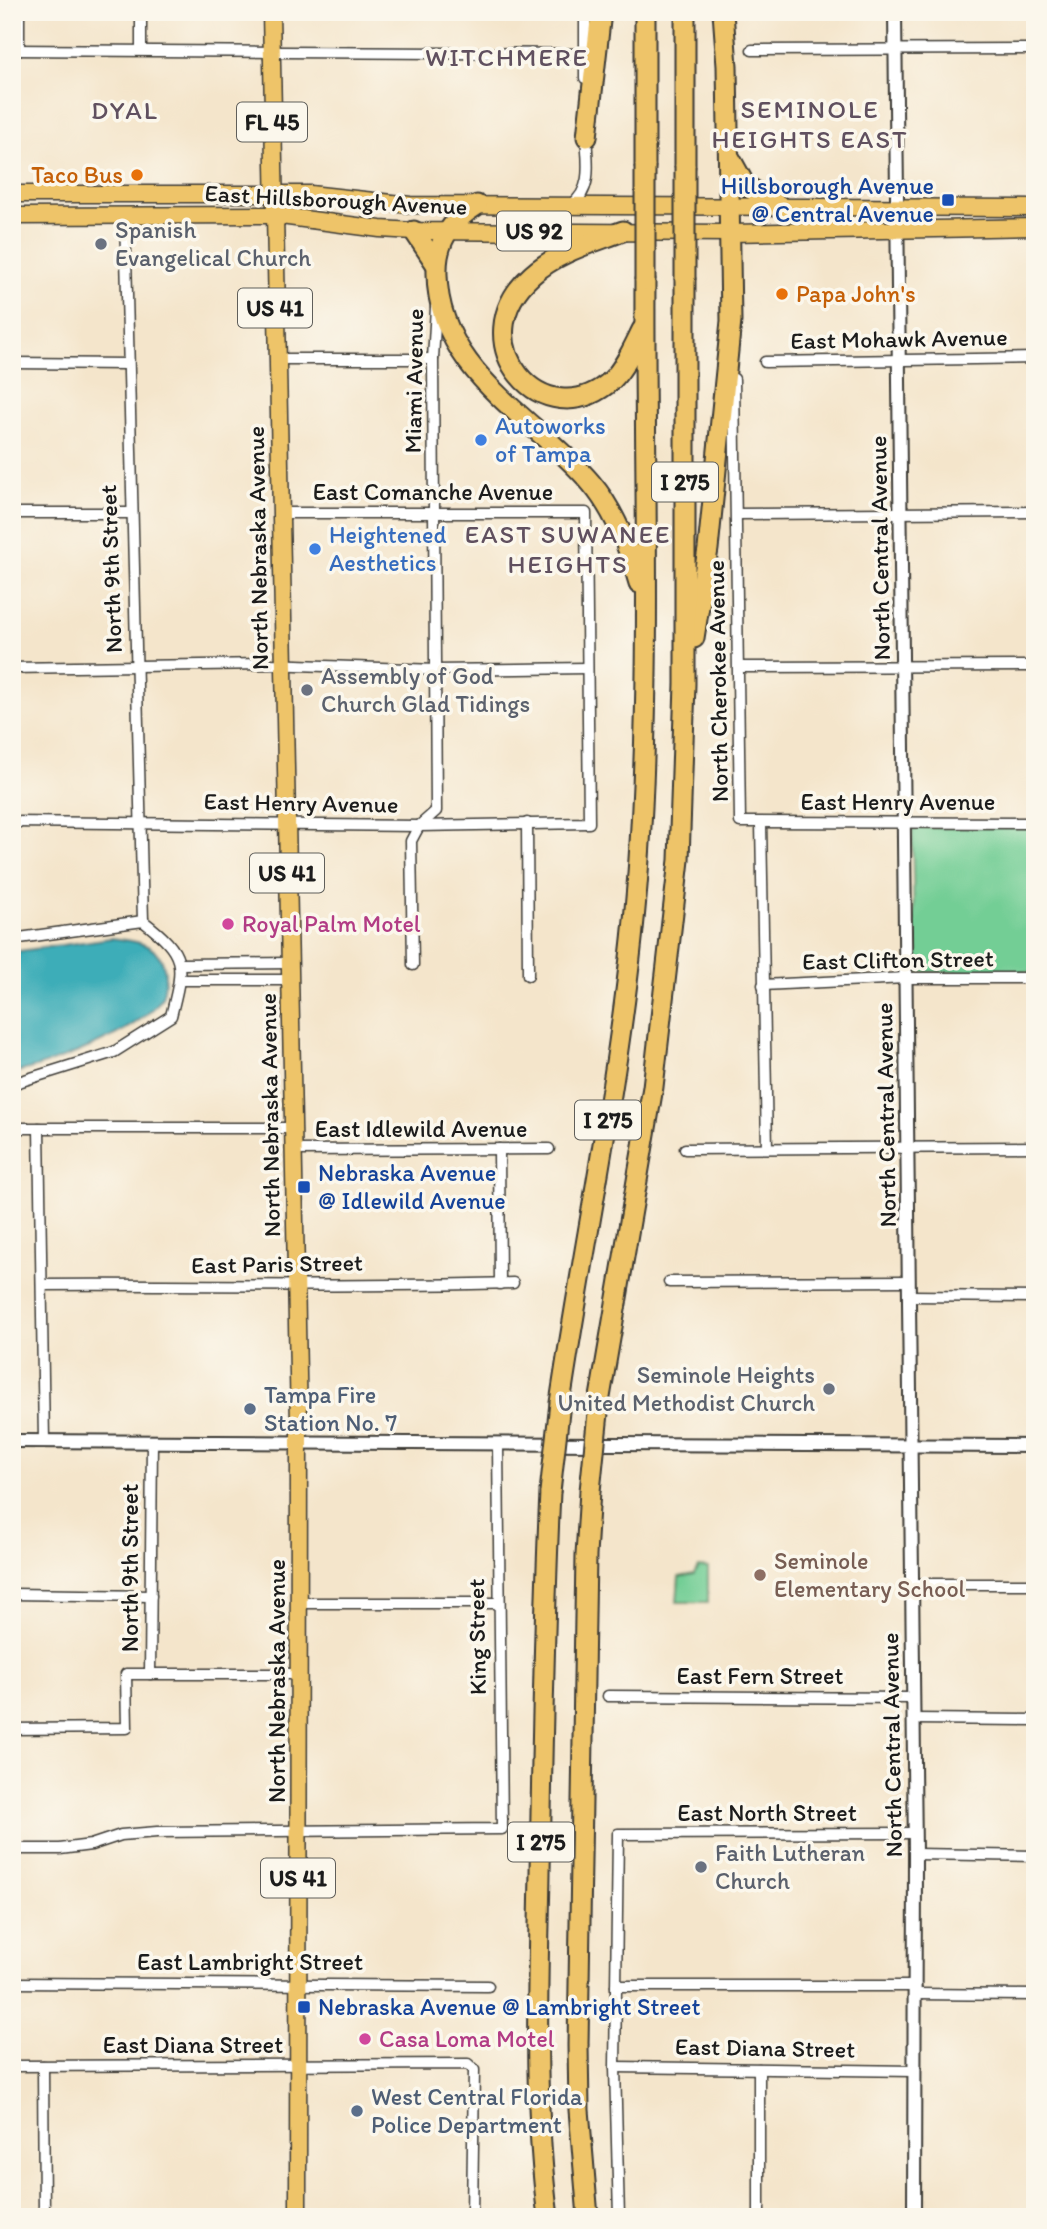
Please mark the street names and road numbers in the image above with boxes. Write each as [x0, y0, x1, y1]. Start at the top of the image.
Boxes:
road number: FL 45 [237, 102, 307, 141]
street label: East Hillsborough Avenue [204, 178, 468, 221]
road number: US 92 [497, 212, 571, 250]
road number: US 41 [238, 288, 312, 328]
street label: Miami Avenue [398, 308, 429, 454]
street label: East Mohawk Avenue [790, 322, 1008, 355]
street label: North Nebraska Avenue [241, 426, 274, 670]
street label: North Central Avenue [863, 435, 896, 661]
road number: I 275 [652, 462, 718, 502]
street label: East Comanche Avenue [313, 477, 553, 506]
street label: North 9th Street [93, 484, 128, 654]
street label: North Cherokee Avenue [701, 560, 734, 802]
street label: East Henry Avenue [203, 786, 399, 819]
street label: East Henry Avenue [801, 787, 995, 816]
road number: US 41 [250, 853, 324, 892]
street label: East Clifton Street [802, 943, 994, 976]
street label: North Nebraska Avenue [253, 993, 286, 1237]
street label: North Central Avenue [869, 1002, 902, 1228]
road number: I 275 [575, 1100, 641, 1140]
street label: East Idlewild Avenue [315, 1114, 527, 1143]
street label: East Paris Street [191, 1248, 363, 1279]
street label: North 9th Street [115, 1484, 144, 1652]
street label: North Nebraska Avenue [262, 1559, 291, 1803]
street label: King Street [461, 1578, 492, 1696]
street label: North Central Avenue [875, 1632, 908, 1858]
street label: East Fern Street [677, 1661, 843, 1690]
street label: East North Street [677, 1798, 857, 1827]
road number: I 275 [508, 1823, 574, 1862]
road number: US 41 [261, 1858, 335, 1898]
street label: East Lambright Street [137, 1947, 363, 1976]
street label: East Diana Street [103, 2030, 283, 2059]
street label: East Diana Street [675, 2031, 855, 2064]

